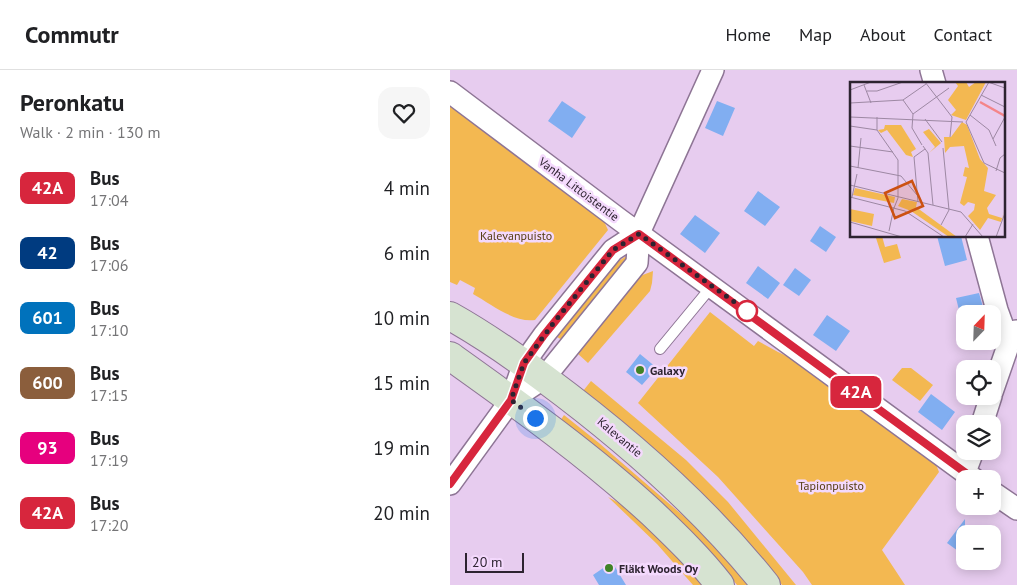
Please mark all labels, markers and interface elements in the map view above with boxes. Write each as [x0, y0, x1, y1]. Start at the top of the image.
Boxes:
text: Commutr [25, 19, 119, 50]
text: Home [725, 23, 771, 46]
text: Map [799, 23, 832, 46]
text: About [860, 23, 906, 46]
text: Contact [934, 23, 992, 46]
inset map [850, 82, 1004, 238]
text: Peronkatu [20, 87, 124, 118]
button: heart [378, 87, 430, 139]
text: Walk · 2 min · 130 m [20, 122, 160, 142]
street label: Vanha Littoistentie [535, 153, 622, 224]
text: Bus [90, 166, 119, 190]
text: 42A [32, 176, 63, 199]
text: 4 min [384, 176, 430, 200]
text: 17:04 [90, 190, 128, 210]
park label: Kalevanpuisto [480, 228, 552, 243]
text: Bus [90, 231, 119, 255]
text: 42 [37, 241, 58, 264]
text: 6 min [384, 241, 430, 265]
text: 17:06 [90, 255, 128, 275]
text: Bus [90, 296, 119, 320]
unlabelled marker [736, 300, 758, 322]
north arrow [956, 305, 1001, 350]
map controls [956, 305, 1001, 570]
text: 601 [32, 306, 63, 329]
text: 10 min [373, 306, 430, 330]
text: 17:10 [90, 320, 128, 340]
button: locate [956, 360, 1001, 405]
text: Bus [90, 361, 119, 385]
place label: Galaxy [650, 363, 685, 378]
marker: Galaxy [634, 364, 646, 376]
text: 600 [32, 371, 63, 394]
text: 15 min [373, 371, 430, 395]
line badge: 42A [827, 376, 885, 408]
text: 42A [840, 380, 872, 403]
text: 17:15 [90, 385, 128, 405]
your location [523, 406, 548, 431]
street label: Kalevantie [595, 414, 645, 460]
button: layers [956, 415, 1001, 460]
text: Bus [90, 426, 119, 450]
text: 93 [37, 436, 58, 459]
text: 19 min [373, 436, 430, 460]
text: 17:19 [90, 450, 128, 470]
button: + [956, 470, 1001, 515]
park label: Tapionpuisto [798, 478, 864, 493]
text: Bus [90, 491, 119, 515]
text: 42A [32, 501, 63, 524]
text: 20 min [373, 501, 430, 525]
text: 17:20 [90, 515, 128, 535]
button: − [956, 525, 1001, 570]
scale bar [465, 550, 524, 573]
text: 20 m [472, 553, 502, 571]
place label: Fläkt Woods Oy [619, 561, 698, 576]
marker: Fläkt Woods Oy [603, 562, 615, 574]

